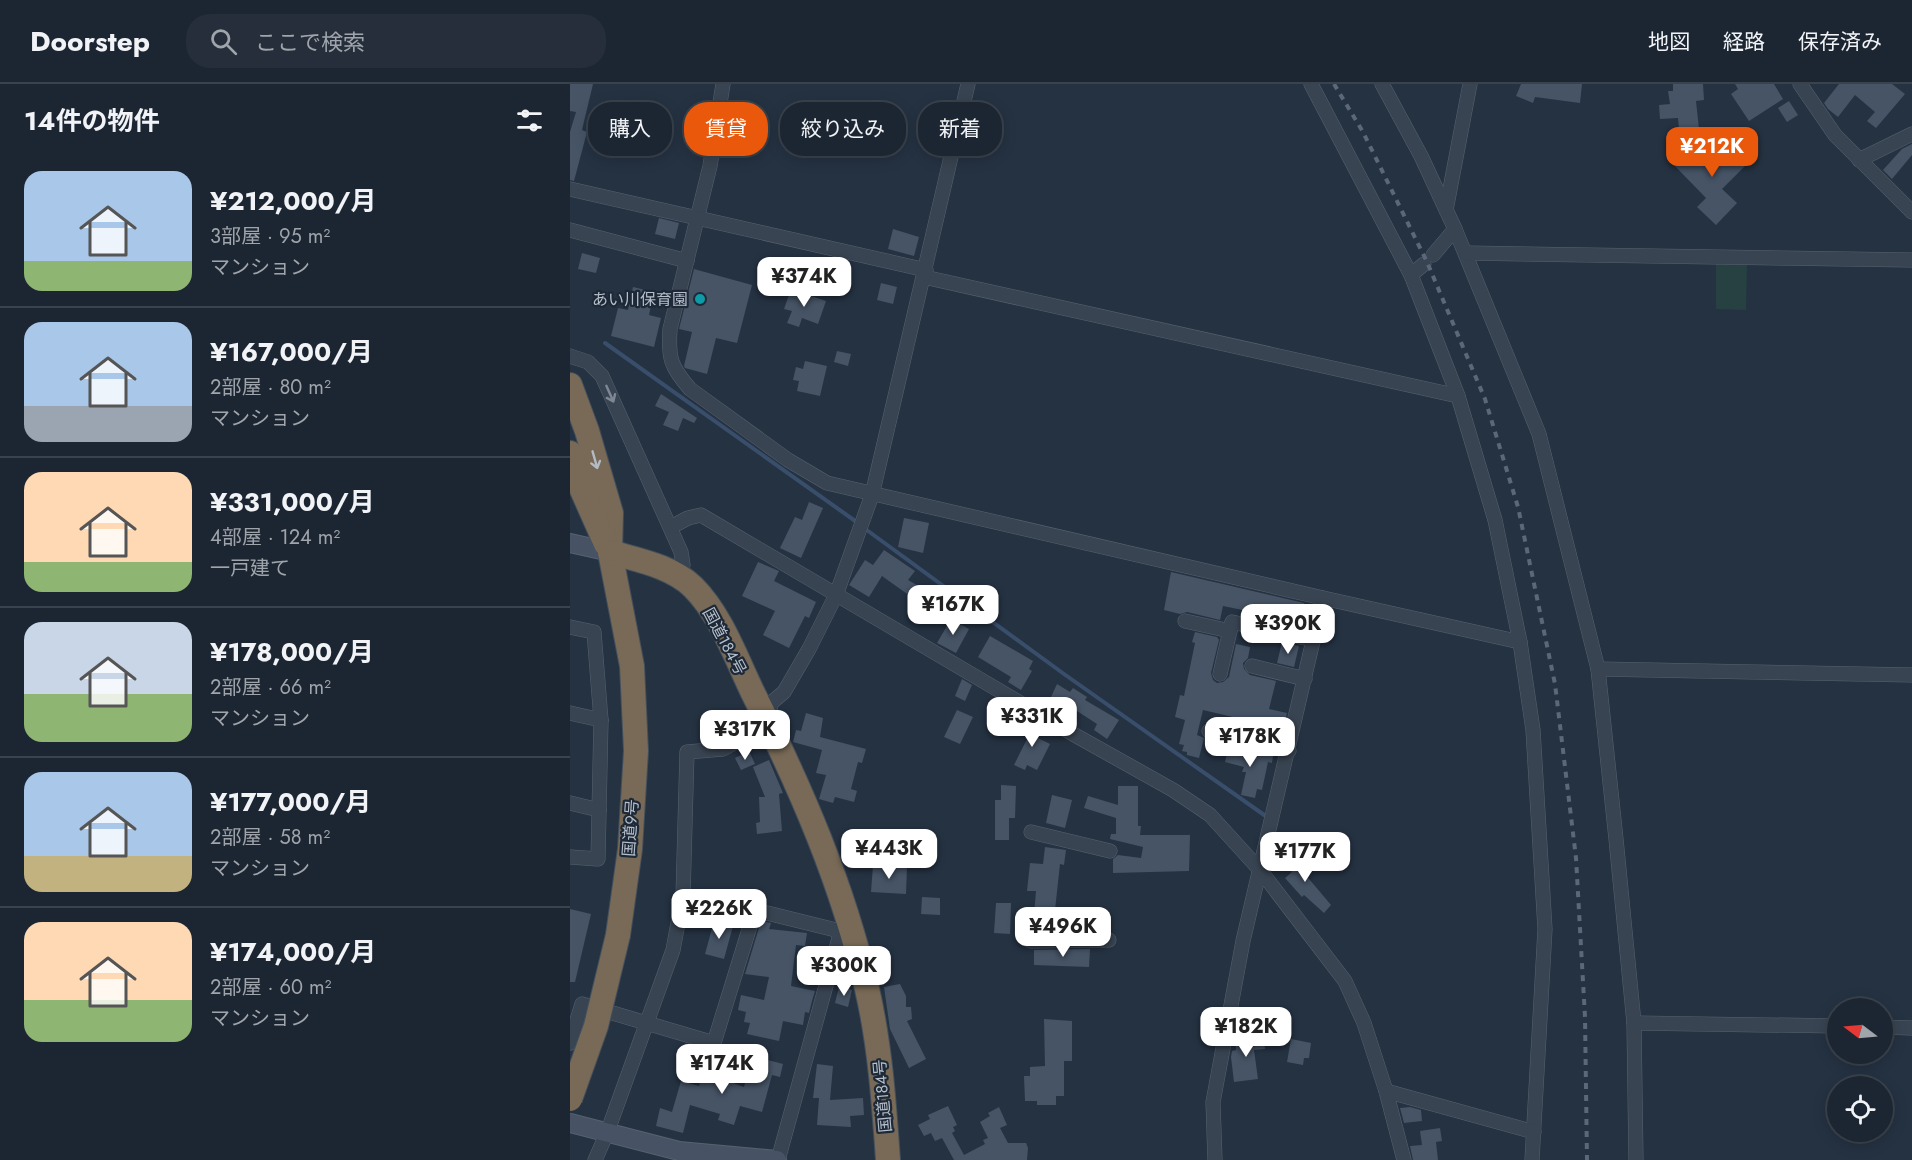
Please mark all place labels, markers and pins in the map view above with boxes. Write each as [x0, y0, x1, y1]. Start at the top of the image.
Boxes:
pin: ¥212K [1670, 127, 1754, 178]
pin: ¥374K [762, 257, 846, 308]
place label: あい川保育園 [592, 288, 688, 311]
marker: あい川保育園 [693, 292, 707, 306]
pin: ¥167K [911, 585, 995, 636]
pin: ¥390K [1246, 604, 1330, 655]
pin: ¥331K [990, 697, 1074, 748]
pin: ¥317K [703, 710, 787, 761]
pin: ¥178K [1208, 717, 1292, 768]
pin: ¥443K [847, 829, 931, 880]
pin: ¥177K [1263, 832, 1347, 883]
pin: ¥226K [677, 889, 761, 940]
pin: ¥496K [1021, 907, 1105, 958]
pin: ¥300K [802, 946, 886, 997]
pin: ¥182K [1204, 1007, 1288, 1058]
pin: ¥174K [680, 1044, 764, 1095]

